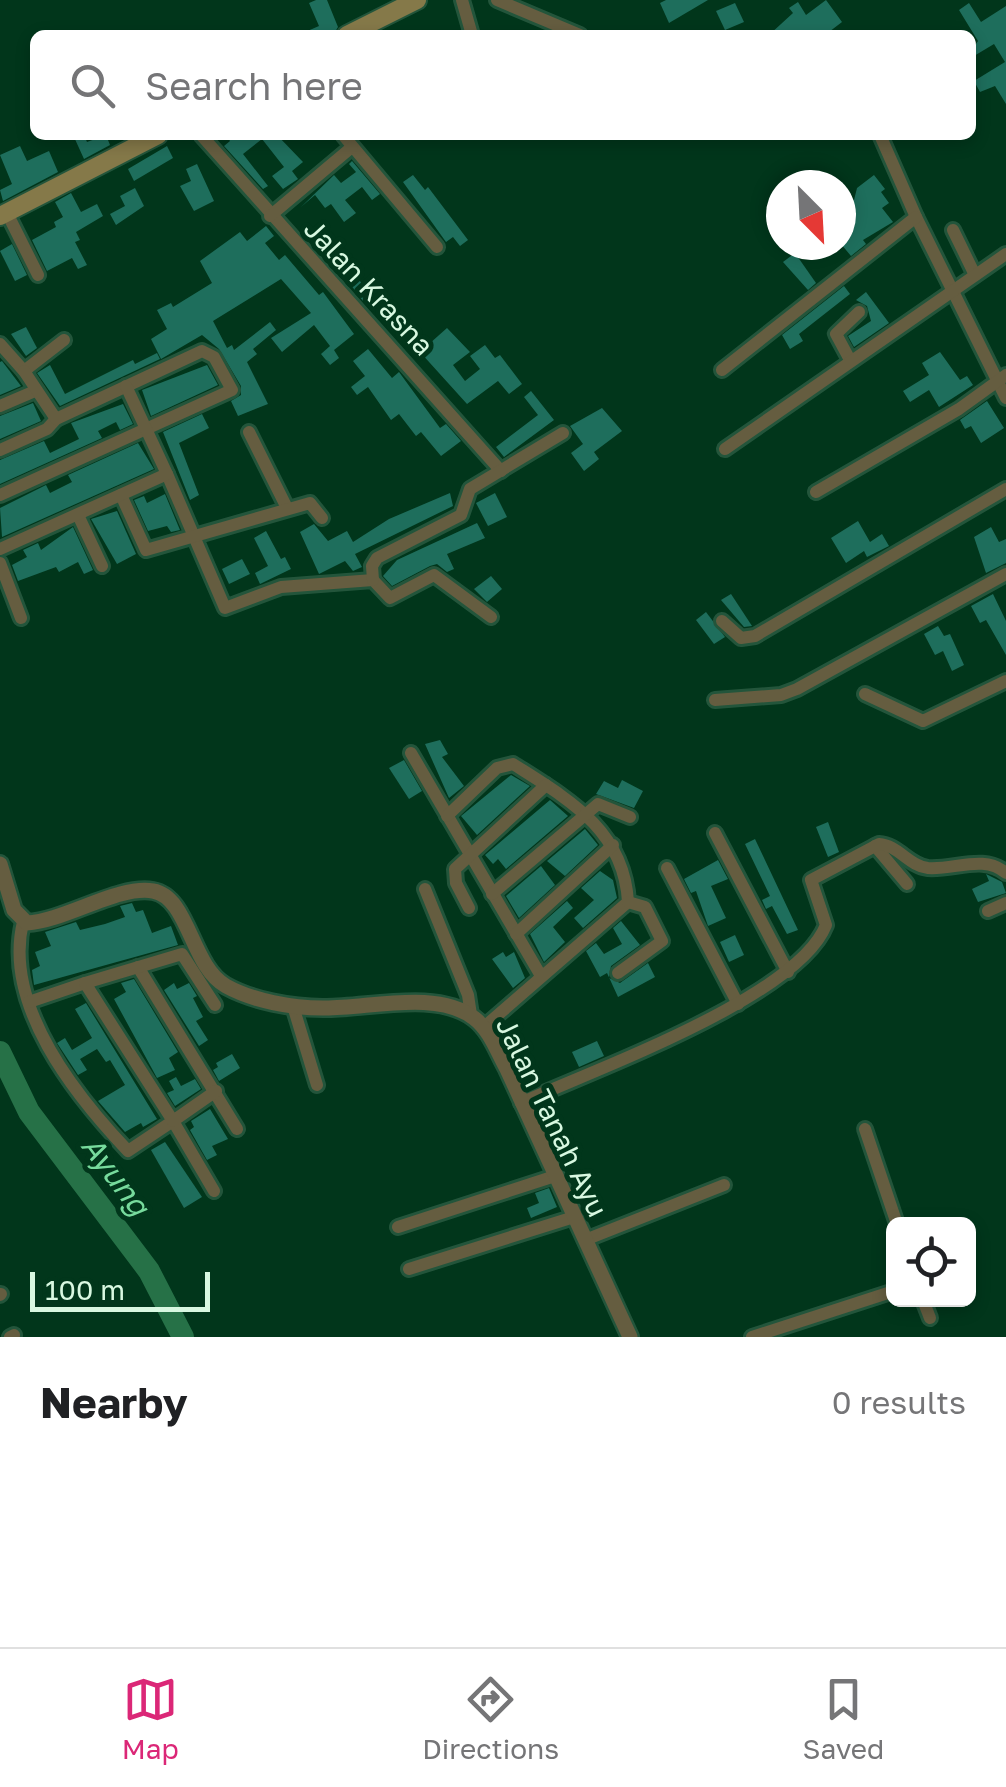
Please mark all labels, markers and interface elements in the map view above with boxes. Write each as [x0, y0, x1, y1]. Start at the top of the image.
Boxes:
search box [30, 30, 976, 140]
icon: search [65, 58, 120, 113]
text: Search here [145, 63, 363, 108]
north arrow [766, 170, 856, 260]
street label: Jalan Krasna [298, 212, 441, 362]
street label: Jalan Tanah Ayu [490, 1012, 615, 1222]
water label: Ayung [74, 1129, 159, 1224]
map controls [886, 1217, 976, 1307]
button: locate [886, 1217, 976, 1307]
scale bar [30, 1267, 210, 1312]
text: 100 m [45, 1273, 125, 1306]
text: Nearby [40, 1377, 188, 1427]
text: 0 results [832, 1383, 966, 1421]
tab: Map [122, 1672, 179, 1765]
tab: Directions [422, 1672, 559, 1765]
tab: Saved [802, 1672, 884, 1765]

